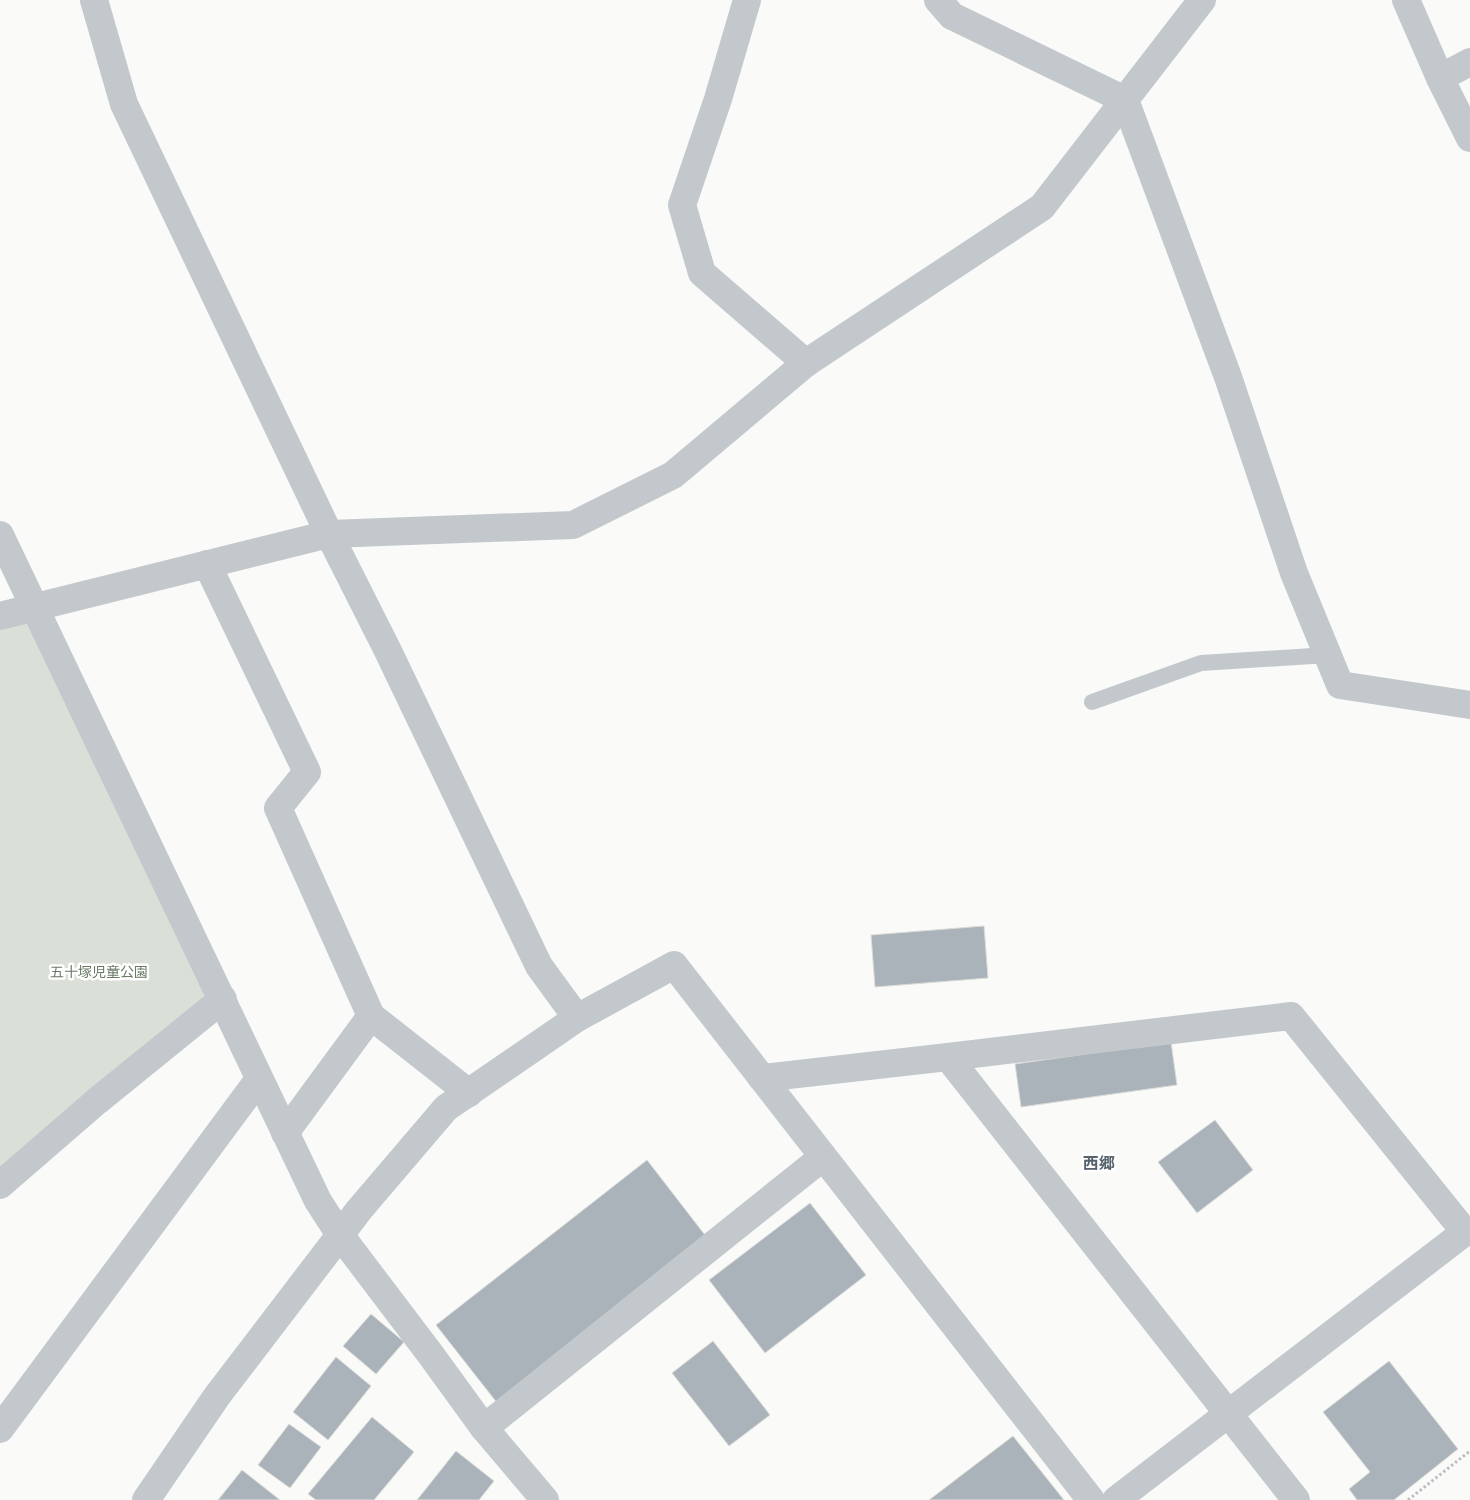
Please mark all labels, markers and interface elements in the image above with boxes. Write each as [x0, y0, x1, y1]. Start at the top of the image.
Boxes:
park label: 五十塚児童公園 [50, 962, 148, 981]
district label: 西郷 [1083, 1152, 1115, 1174]

